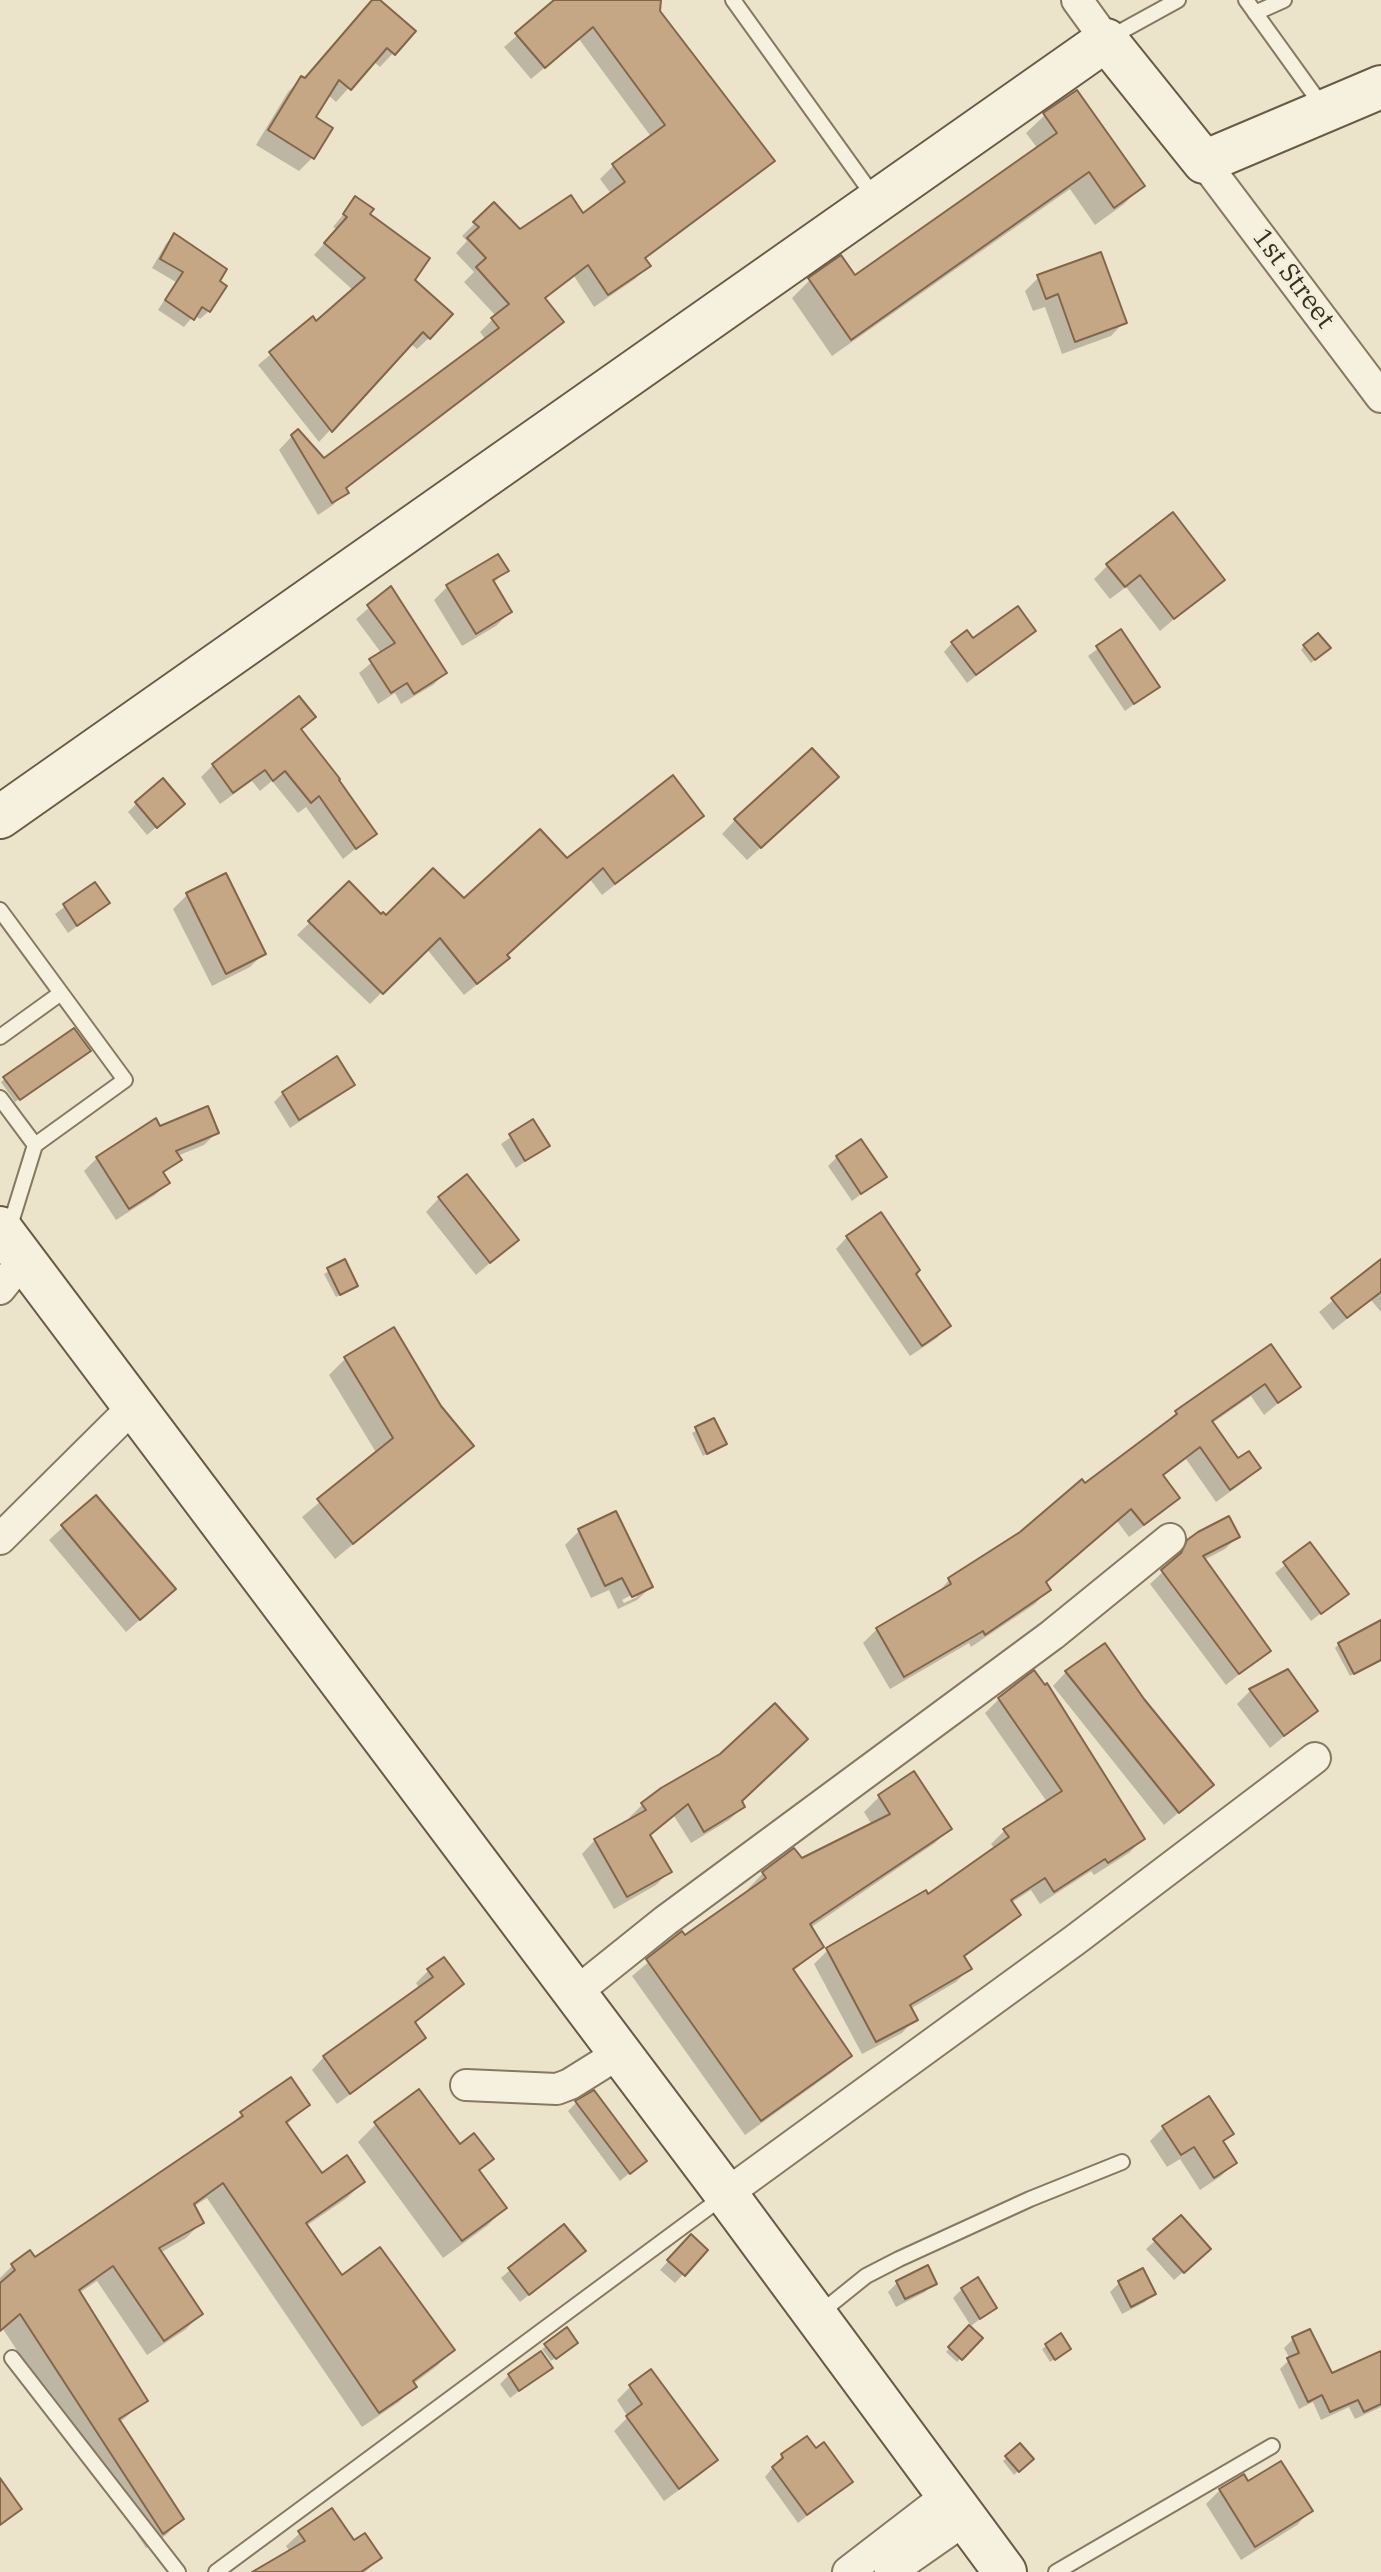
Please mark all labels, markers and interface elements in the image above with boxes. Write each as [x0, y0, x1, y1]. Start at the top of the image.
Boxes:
street label: 1st Street [1246, 223, 1340, 335]

